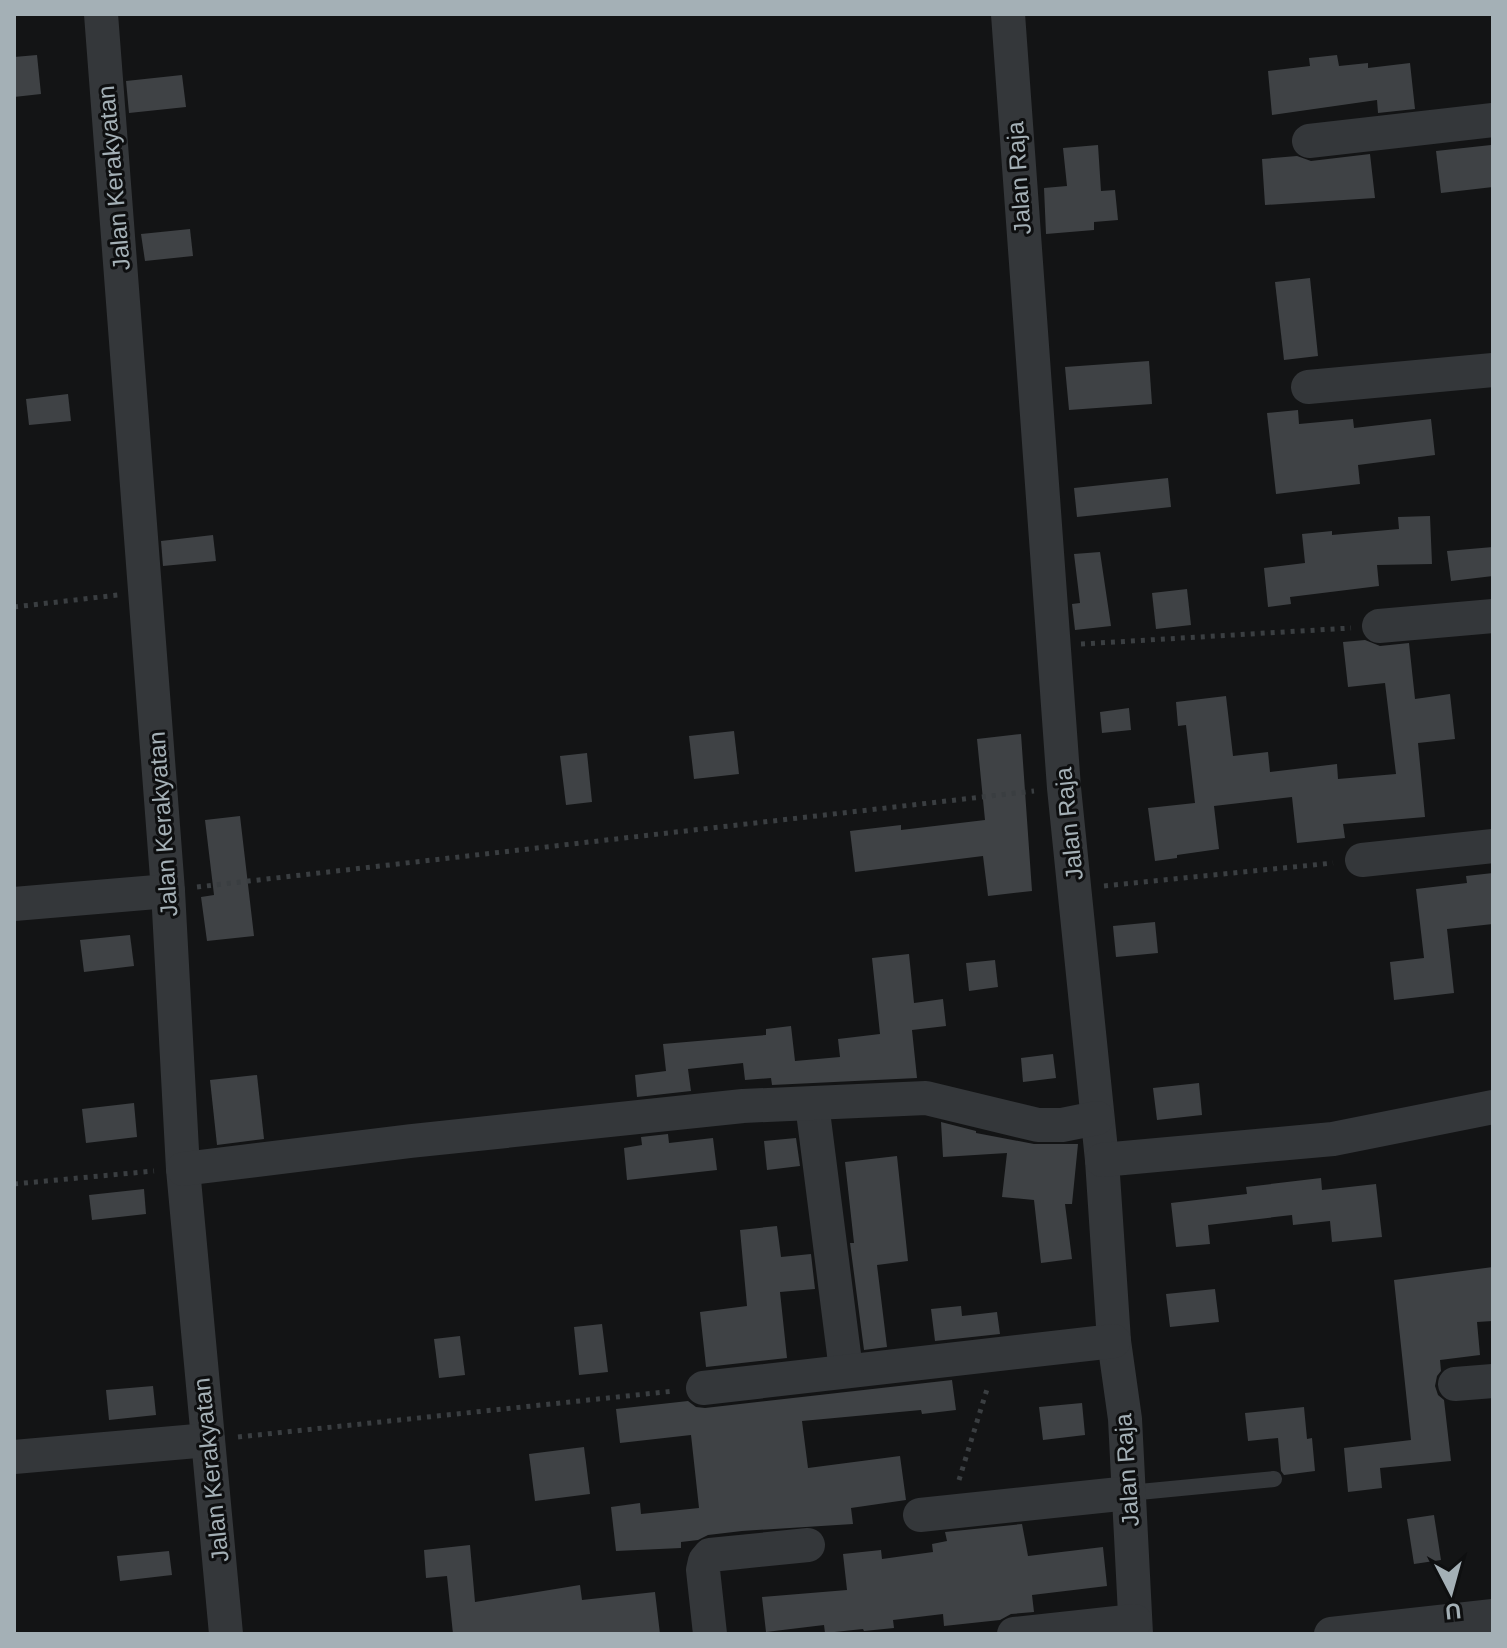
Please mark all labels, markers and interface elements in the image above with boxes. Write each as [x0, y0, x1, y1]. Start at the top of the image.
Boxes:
street label: Jalan Kerakyatan [92, 84, 135, 272]
street label: Jalan Raja [1001, 120, 1036, 236]
street label: Jalan Kerakyatan [143, 731, 182, 917]
street label: Jalan Raja [1049, 766, 1088, 882]
street label: Jalan Kerakyatan [187, 1376, 234, 1564]
street label: Jalan Raja [1109, 1412, 1144, 1528]
north arrow [1411, 1552, 1491, 1632]
text: U [1444, 1598, 1462, 1625]

